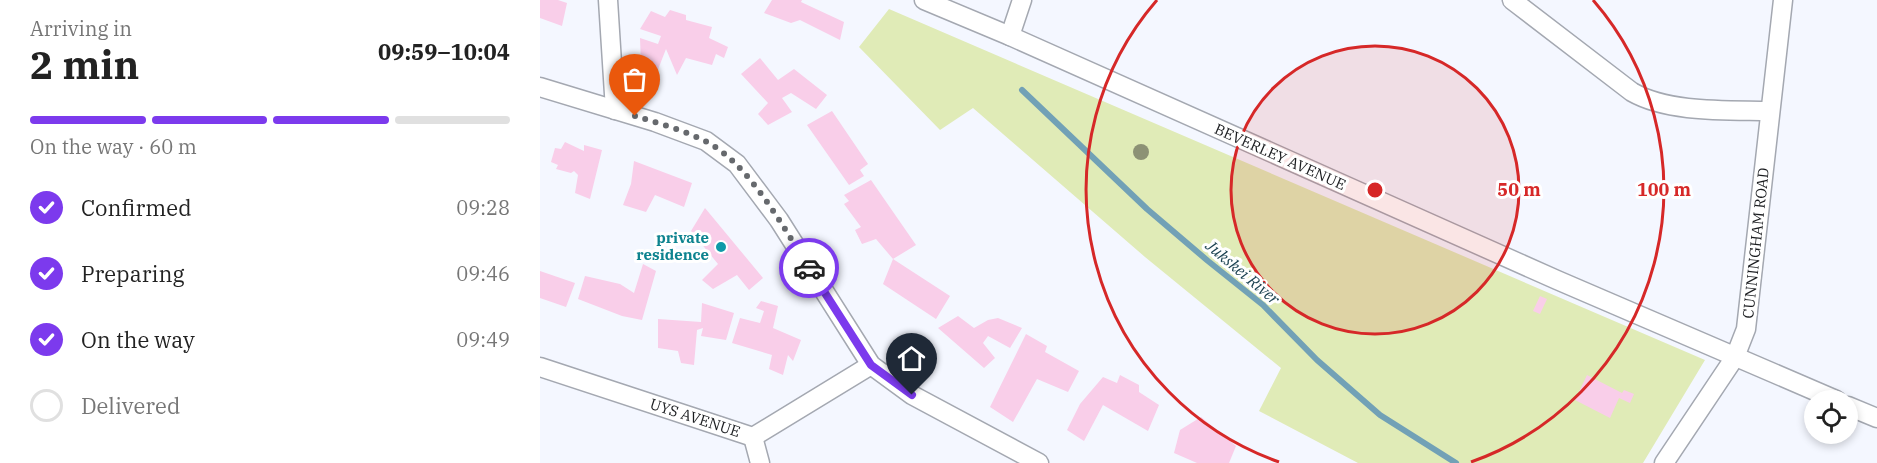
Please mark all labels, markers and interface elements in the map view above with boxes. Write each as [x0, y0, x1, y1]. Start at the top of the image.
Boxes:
text: Arriving in [30, 15, 132, 42]
text: 09:59–10:04 [378, 37, 510, 66]
text: 2 min [30, 39, 139, 90]
pin [609, 54, 660, 116]
icon: bag [618, 63, 651, 96]
street label: BEVERLEY AVENUE [1212, 119, 1349, 194]
text: On the way · 60 m [30, 133, 197, 160]
street label: CUNNINGHAM ROAD [1738, 167, 1773, 319]
text: 50 m [1497, 178, 1541, 201]
text: 100 m [1637, 178, 1692, 201]
centre of rings [1365, 180, 1385, 200]
icon: check [30, 191, 63, 224]
text: Confirmed [81, 193, 192, 222]
text: 09:28 [456, 194, 510, 221]
place label: private residence [636, 228, 709, 264]
water label: Jukskei River [1201, 235, 1285, 309]
courier [779, 238, 839, 298]
marker: private residence [714, 240, 728, 254]
icon: car [793, 252, 826, 285]
icon: check [30, 257, 63, 290]
text: Preparing [81, 259, 185, 288]
text: 09:46 [456, 260, 510, 287]
icon: check [30, 323, 63, 356]
text: On the way [81, 325, 195, 354]
text: 09:49 [456, 326, 510, 353]
pin [886, 333, 937, 395]
icon: home [895, 342, 928, 375]
map controls [1804, 390, 1858, 444]
button: locate [1804, 390, 1858, 444]
text: Delivered [81, 391, 180, 420]
street label: UYS AVENUE [648, 394, 743, 441]

